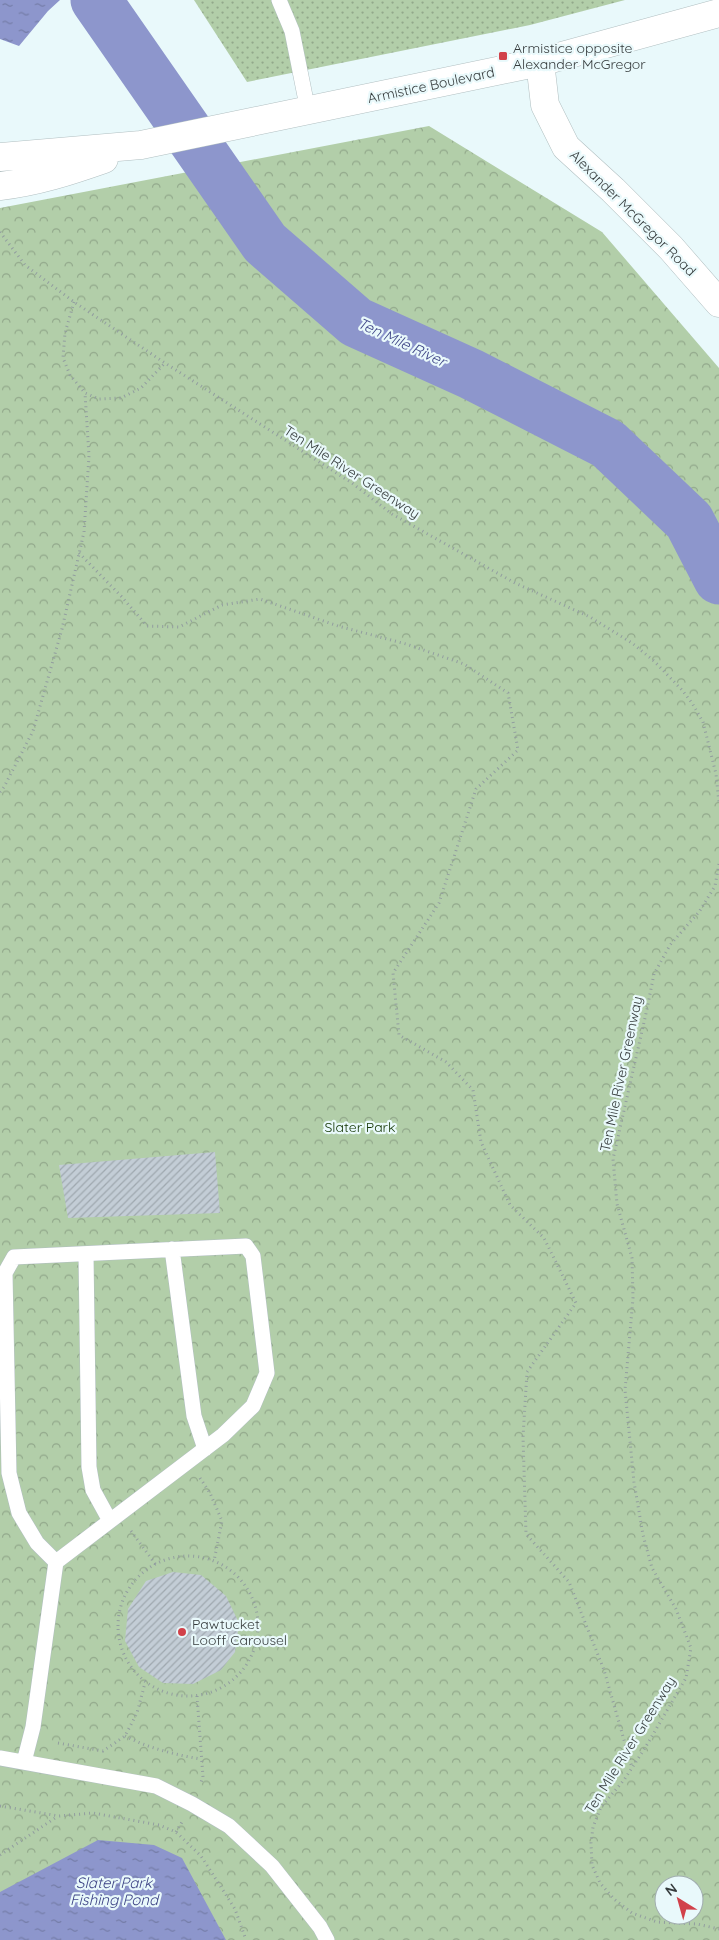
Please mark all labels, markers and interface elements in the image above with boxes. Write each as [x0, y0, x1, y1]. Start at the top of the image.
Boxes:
place label: Armistice opposite Alexander McGregor [513, 39, 646, 73]
marker: Armistice opposite Alexander McGregor [497, 50, 509, 62]
street label: Armistice Boulevard [366, 63, 496, 107]
street label: Alexander McGregor Road [566, 146, 700, 280]
water label: Ten Mile River [355, 313, 451, 372]
street label: Ten Mile River Greenway [281, 421, 423, 523]
street label: Ten Mile River Greenway [596, 995, 646, 1153]
park label: Slater Park [324, 1118, 396, 1136]
place label: Pawtucket Looff Carousel [192, 1615, 287, 1649]
marker: Pawtucket Looff Carousel [176, 1626, 188, 1638]
street label: Ten Mile River Greenway [580, 1673, 680, 1817]
water label: Slater Park Fishing Pond [70, 1873, 160, 1909]
north arrow [654, 1875, 704, 1925]
text: N [662, 1879, 681, 1900]

